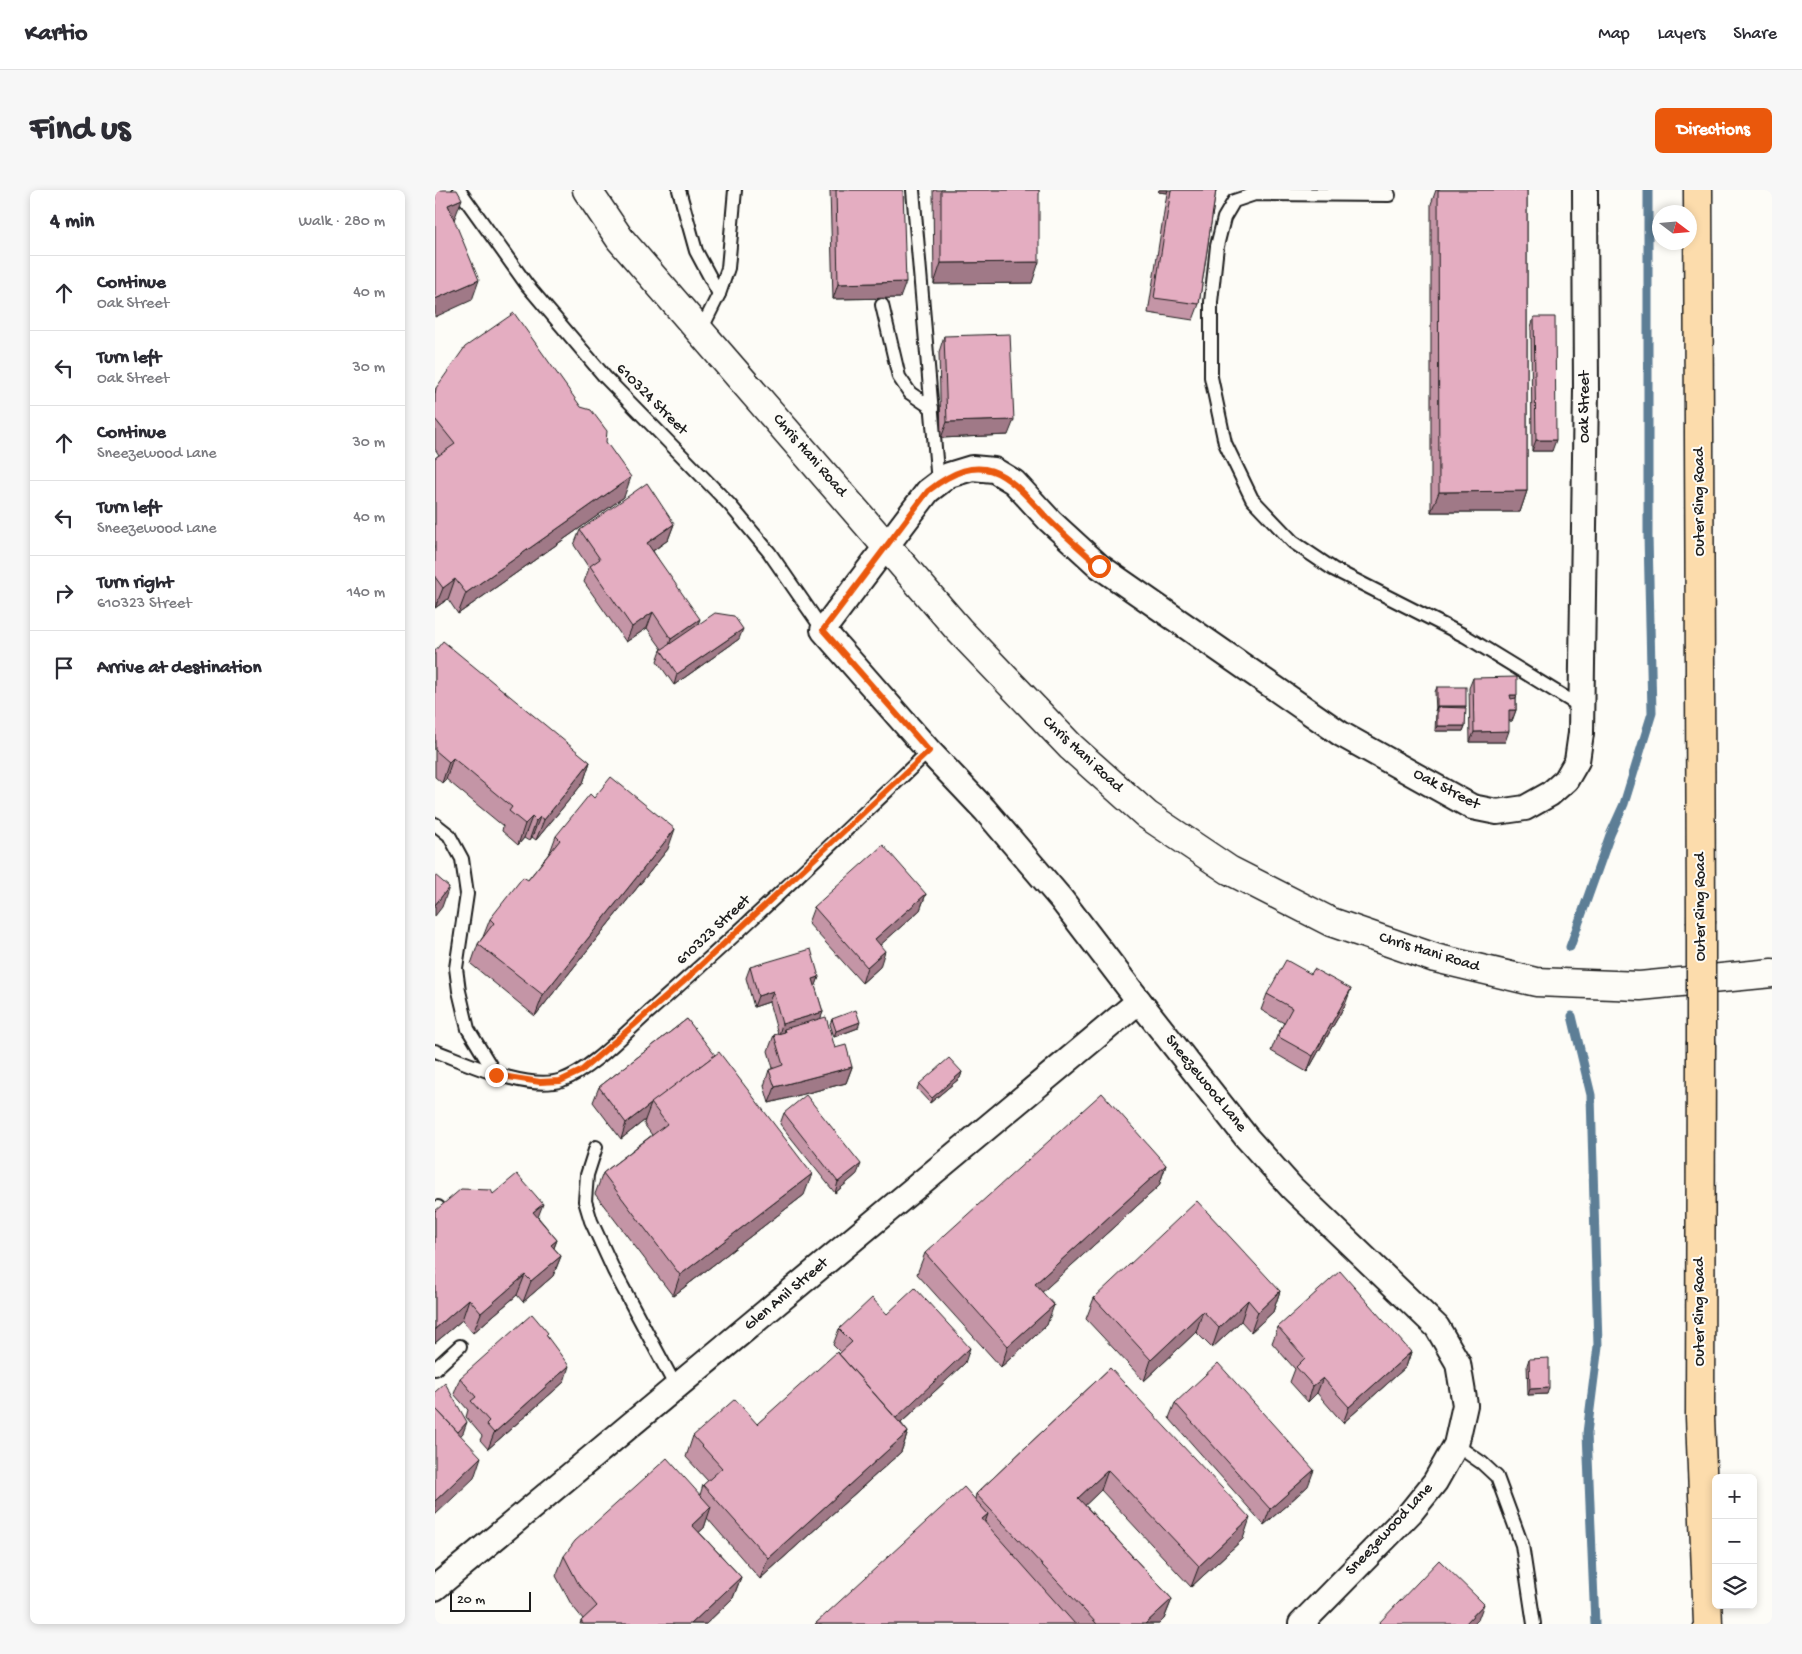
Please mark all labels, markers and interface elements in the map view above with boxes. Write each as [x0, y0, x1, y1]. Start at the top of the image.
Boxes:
text: Kartio [25, 20, 88, 49]
text: Map [1598, 24, 1630, 45]
text: Layers [1658, 24, 1705, 45]
text: Share [1733, 24, 1777, 45]
button: Directions [1655, 108, 1772, 153]
text: Find us [30, 110, 130, 151]
north arrow [1652, 205, 1697, 250]
text: 4 min [50, 210, 94, 235]
text: Walk · 280 m [298, 213, 385, 232]
text: Continue [97, 272, 166, 295]
icon: ahead [50, 279, 78, 307]
text: 40 m [353, 284, 385, 303]
text: Oak Street [97, 295, 169, 314]
text: Turn left [97, 347, 161, 370]
icon: left [50, 354, 78, 382]
text: 30 m [352, 359, 385, 378]
street label: 610324 Street [611, 360, 692, 441]
street label: Oak Street [1576, 369, 1595, 443]
text: Oak Street [97, 370, 169, 389]
street label: Chris Hani Road [768, 411, 851, 503]
text: Continue [97, 422, 166, 445]
icon: ahead [50, 429, 78, 457]
text: 30 m [352, 434, 385, 453]
text: Sneezewood Lane [97, 445, 217, 464]
street label: Outer Ring Road [1691, 446, 1710, 556]
text: Turn left [97, 497, 161, 520]
icon: left [50, 504, 78, 532]
text: 40 m [353, 509, 385, 528]
text: Sneezewood Lane [97, 520, 217, 539]
route start [1088, 555, 1111, 578]
text: Turn right [97, 572, 173, 595]
icon: right [50, 579, 78, 607]
text: 140 m [347, 584, 385, 603]
text: 610323 Street [97, 595, 192, 614]
icon: arrive [50, 654, 78, 682]
text: Arrive at destination [97, 657, 261, 680]
street label: Chris Hani Road [1038, 713, 1128, 798]
street label: Oak Street [1410, 765, 1484, 815]
street label: Outer Ring Road [1692, 851, 1711, 961]
street label: 610323 Street [673, 891, 756, 970]
street label: Chris Hani Road [1377, 929, 1483, 978]
street label: Sneezewood Lane [1160, 1032, 1250, 1137]
route end [485, 1064, 508, 1087]
street label: Glen Anil Street [741, 1253, 834, 1336]
street label: Outer Ring Road [1691, 1256, 1710, 1366]
map controls [1712, 1474, 1757, 1609]
button: + [1712, 1474, 1757, 1519]
street label: Sneezewood Lane [1342, 1479, 1438, 1580]
button: − [1712, 1519, 1757, 1564]
button: layers [1712, 1564, 1757, 1609]
scale bar [450, 1589, 531, 1612]
text: 20 m [457, 1592, 485, 1609]

